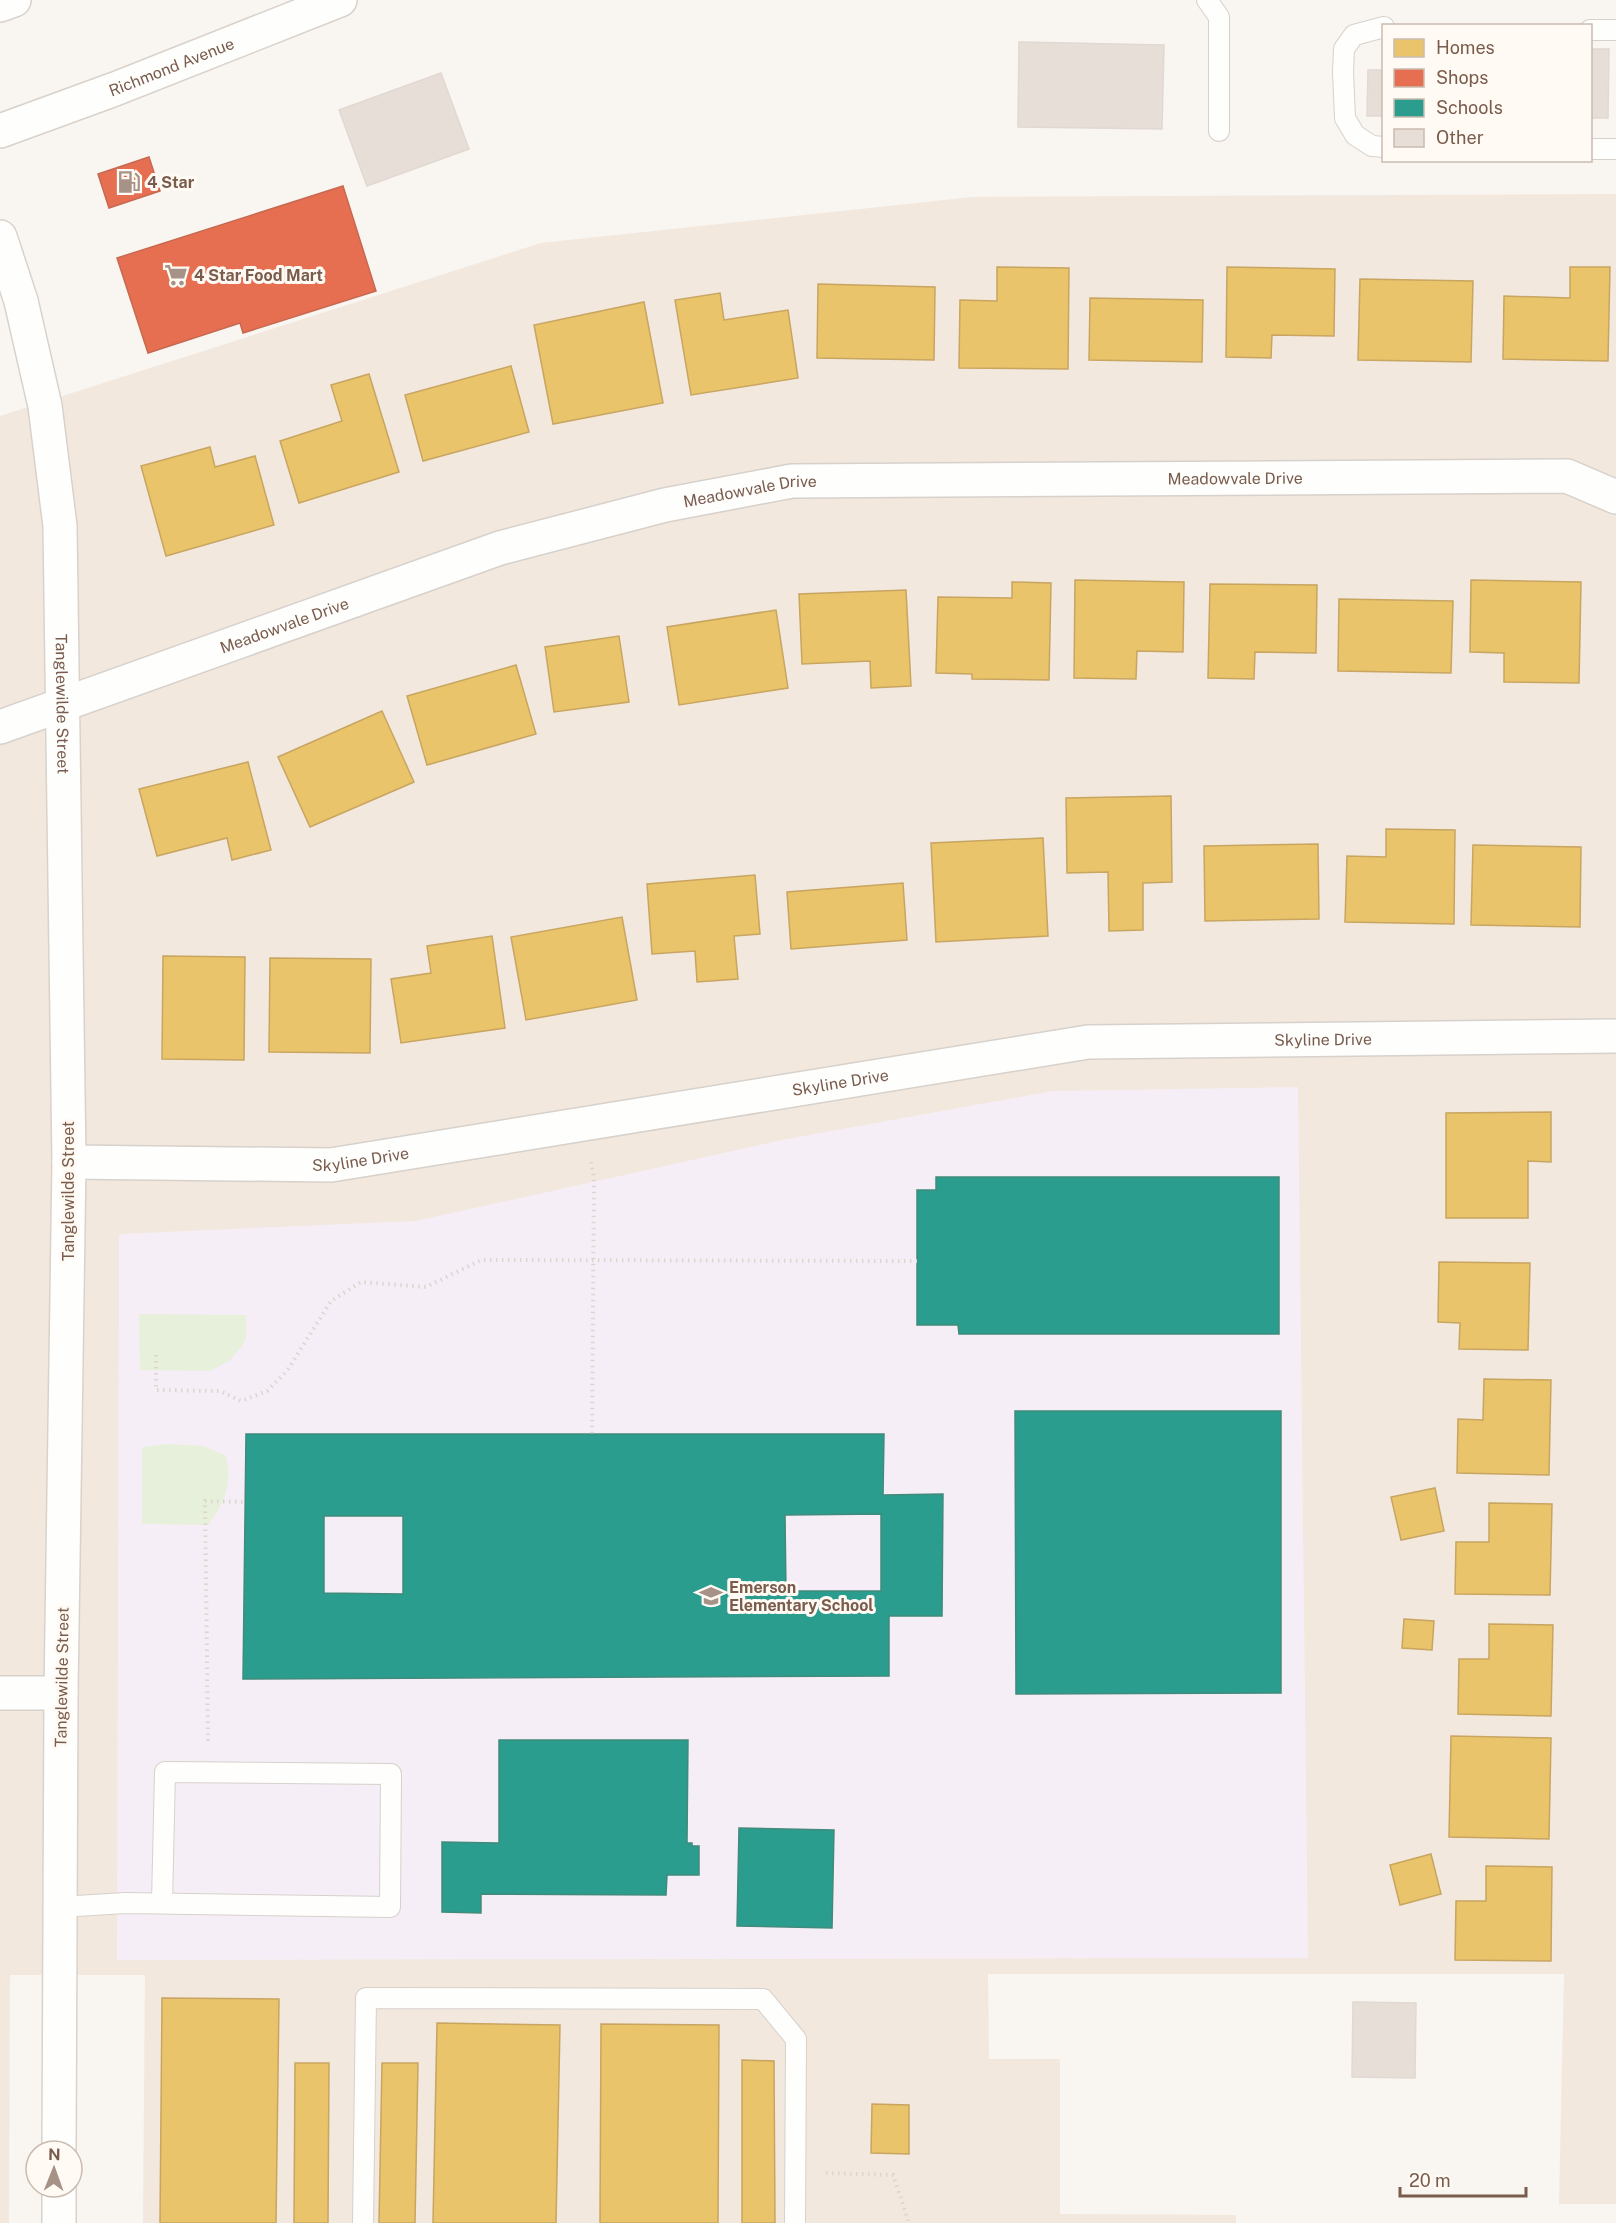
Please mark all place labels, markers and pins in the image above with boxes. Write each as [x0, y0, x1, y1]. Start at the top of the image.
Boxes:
fuel station icon: 4 Star [116, 169, 142, 195]
place label: 4 Star [147, 173, 195, 192]
supermarket icon: 4 Star Food Mart [163, 262, 189, 288]
place label: 4 Star Food Mart [194, 266, 323, 285]
place label: Emerson Elementary School [729, 1578, 874, 1615]
school or university icon: Emerson Elementary School [698, 1583, 724, 1609]

